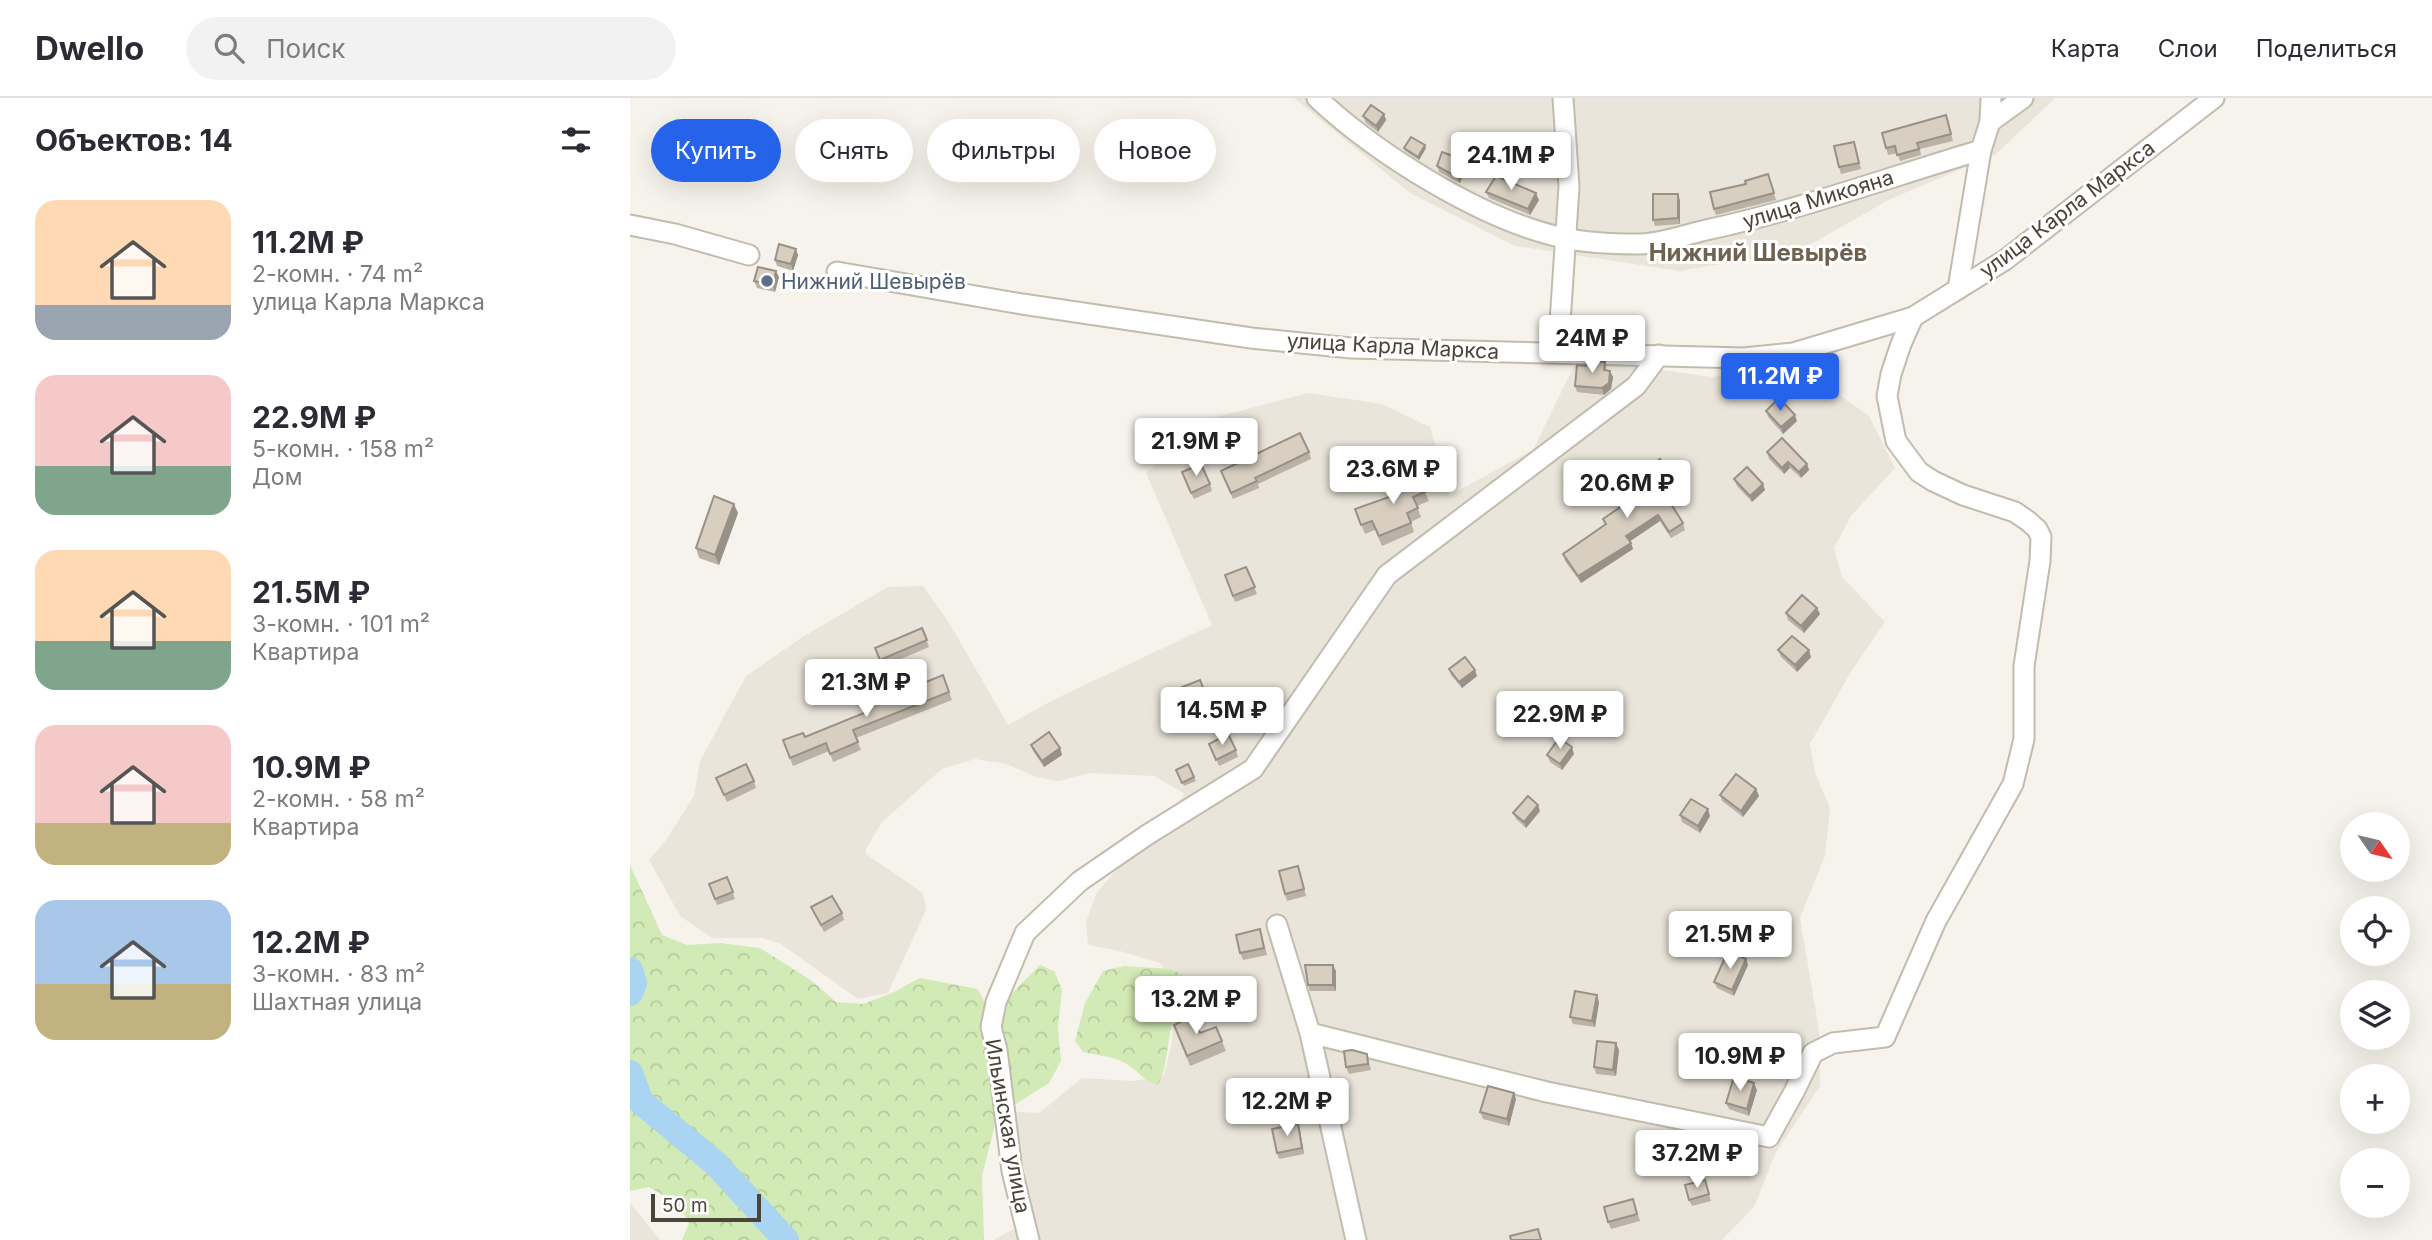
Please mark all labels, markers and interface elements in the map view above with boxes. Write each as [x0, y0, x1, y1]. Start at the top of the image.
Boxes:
search box [186, 17, 676, 80]
text: Dwello [35, 28, 144, 68]
icon: search [210, 29, 248, 67]
text: Поиск [266, 33, 345, 64]
text: Карта [2051, 34, 2120, 63]
text: Слои [2158, 34, 2218, 63]
text: Поделиться [2256, 34, 2397, 63]
chip: Купить [651, 119, 781, 182]
chip: Снять [795, 119, 913, 182]
chip: Фильтры [927, 119, 1080, 182]
chip: Новое [1094, 119, 1216, 182]
icon: filters [557, 121, 595, 159]
text: Объектов: 14 [35, 122, 233, 158]
pin: 24.1M ₽ [1446, 132, 1576, 192]
street label: улица Карла Маркса [1975, 135, 2159, 283]
text: 24.1M ₽ [1467, 141, 1555, 169]
street label: улица Микояна [1740, 164, 1896, 234]
text: 11.2M ₽ [252, 224, 364, 260]
icon: home [91, 228, 175, 312]
district label: Нижний Шевырёв [1649, 238, 1867, 267]
text: 2-комн. · 74 m² [252, 260, 423, 288]
place label: Нижний Шевырёв [781, 269, 966, 294]
marker: Нижний Шевырёв [759, 273, 775, 289]
text: улица Карла Маркса [252, 288, 485, 316]
pin: 24M ₽ [1543, 316, 1641, 375]
text: 24M ₽ [1555, 324, 1629, 352]
street label: улица Карла Маркса [1286, 328, 1500, 364]
pin: 11.2M ₽ [1715, 354, 1845, 413]
text: 11.2M ₽ [1737, 362, 1823, 390]
text: 22.9M ₽ [252, 399, 376, 435]
icon: home [91, 403, 175, 487]
pin: 21.9M ₽ [1131, 418, 1261, 478]
text: 21.9M ₽ [1151, 427, 1241, 455]
text: 5-комн. · 158 m² [252, 435, 434, 463]
pin: 23.6M ₽ [1328, 446, 1458, 506]
text: 23.6M ₽ [1346, 455, 1440, 483]
pin: 20.6M ₽ [1562, 460, 1692, 520]
text: Дом [252, 463, 302, 491]
text: 20.6M ₽ [1579, 469, 1675, 497]
text: 21.5M ₽ [252, 574, 370, 610]
icon: home [91, 578, 175, 662]
text: 3-комн. · 101 m² [252, 610, 430, 638]
text: Квартира [252, 638, 359, 666]
pin: 21.3M ₽ [801, 660, 931, 719]
text: 21.3M ₽ [821, 668, 911, 696]
pin: 14.5M ₽ [1157, 688, 1287, 747]
pin: 22.9M ₽ [1495, 692, 1625, 751]
text: 14.5M ₽ [1177, 696, 1267, 724]
text: 22.9M ₽ [1512, 700, 1608, 728]
text: 10.9M ₽ [252, 749, 371, 785]
icon: home [91, 753, 175, 837]
text: 2-комн. · 58 m² [252, 785, 425, 813]
north arrow [2340, 812, 2410, 882]
map controls [2340, 812, 2410, 1218]
text: Квартира [252, 813, 359, 841]
button: locate [2340, 896, 2410, 966]
pin: 21.5M ₽ [1665, 912, 1795, 971]
text: 21.5M ₽ [1685, 920, 1775, 948]
text: 12.2M ₽ [252, 924, 370, 960]
icon: home [91, 928, 175, 1012]
text: 3-комн. · 83 m² [252, 960, 425, 988]
pin: 13.2M ₽ [1131, 976, 1261, 1036]
button: layers [2340, 980, 2410, 1050]
text: 13.2M ₽ [1151, 985, 1241, 1013]
text: Шахтная улица [252, 988, 422, 1016]
pin: 10.9M ₽ [1675, 1034, 1805, 1093]
street label: Ильинская улица [980, 1037, 1036, 1215]
text: 10.9M ₽ [1694, 1042, 1786, 1070]
button: + [2340, 1064, 2410, 1134]
pin: 12.2M ₽ [1222, 1079, 1352, 1138]
text: 12.2M ₽ [1242, 1087, 1332, 1115]
pin: 37.2M ₽ [1632, 1130, 1762, 1190]
text: 37.2M ₽ [1651, 1139, 1743, 1167]
button: − [2340, 1148, 2410, 1218]
scale bar [651, 1191, 761, 1223]
text: 50 m [662, 1194, 708, 1217]

